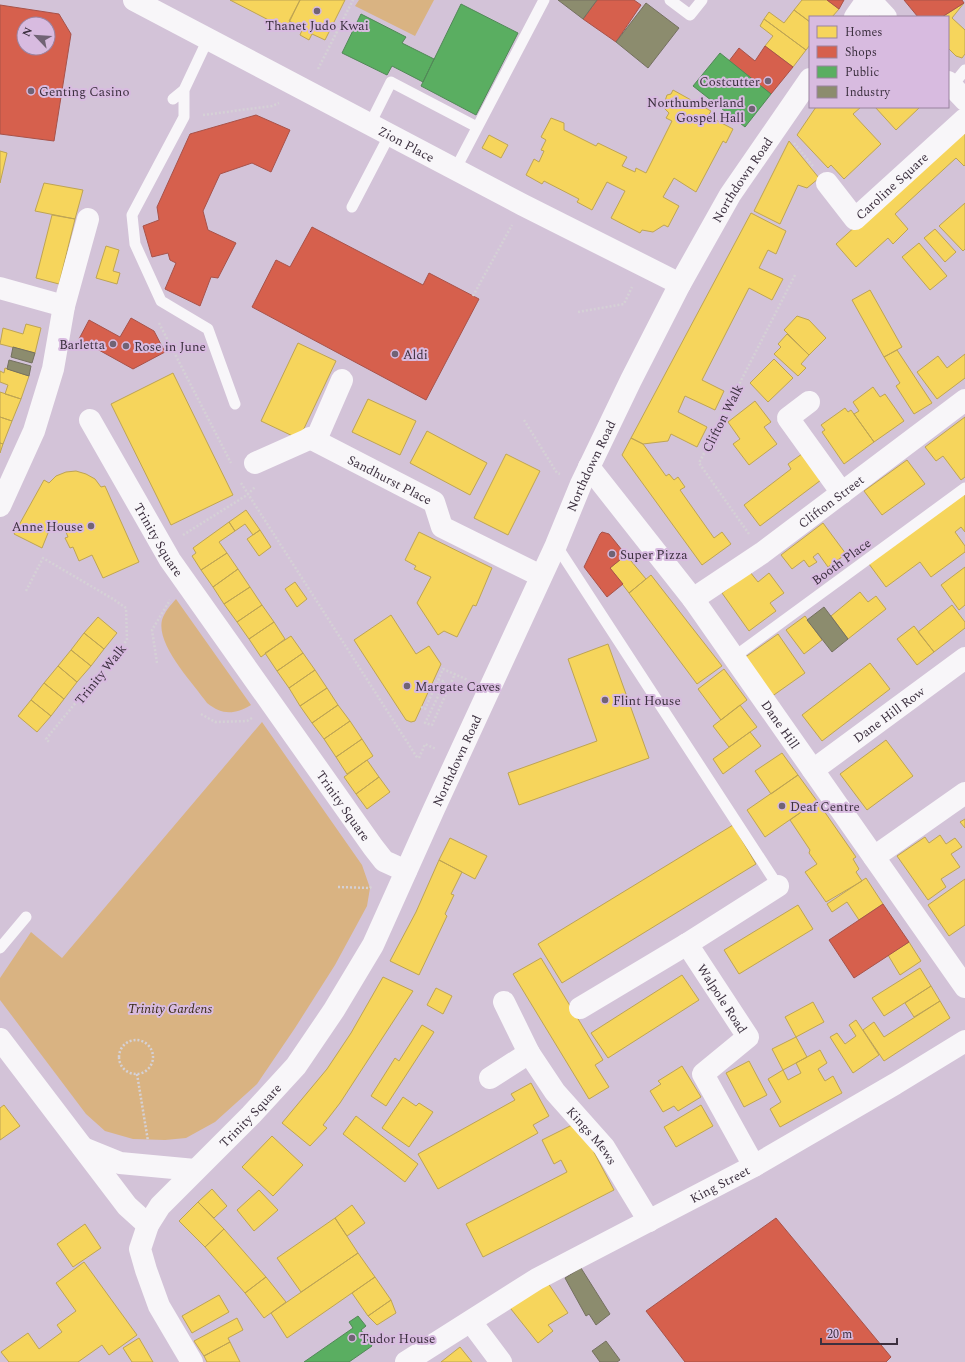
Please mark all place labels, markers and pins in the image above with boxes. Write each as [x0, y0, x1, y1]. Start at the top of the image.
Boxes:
marker: Thanet Judo Kwai [312, 6, 322, 16]
place label: Thanet Judo Kwai [265, 16, 369, 36]
place label: Costcutter [699, 72, 760, 92]
marker: Costcutter [763, 76, 773, 86]
place label: Genting Casino [39, 82, 129, 102]
marker: Genting Casino [26, 86, 36, 96]
place label: Northumberland Gospel Hall [647, 93, 744, 128]
marker: Northumberland Gospel Hall [747, 104, 757, 114]
place label: Barletta [59, 335, 106, 355]
place label: Rose in June [134, 337, 206, 357]
marker: Barletta [108, 339, 118, 349]
marker: Rose in June [121, 341, 131, 351]
place label: Aldi [403, 345, 428, 365]
marker: Aldi [390, 349, 400, 359]
place label: Anne House [12, 517, 83, 537]
marker: Anne House [86, 521, 96, 531]
place label: Super Pizza [620, 545, 688, 565]
marker: Super Pizza [607, 549, 617, 559]
place label: Margate Caves [415, 677, 500, 697]
marker: Margate Caves [402, 681, 412, 691]
place label: Flint House [613, 691, 681, 711]
marker: Flint House [600, 695, 610, 705]
place label: Deaf Centre [790, 797, 860, 817]
marker: Deaf Centre [777, 801, 787, 811]
place label: Tudor House [360, 1329, 435, 1349]
marker: Tudor House [347, 1333, 357, 1343]

